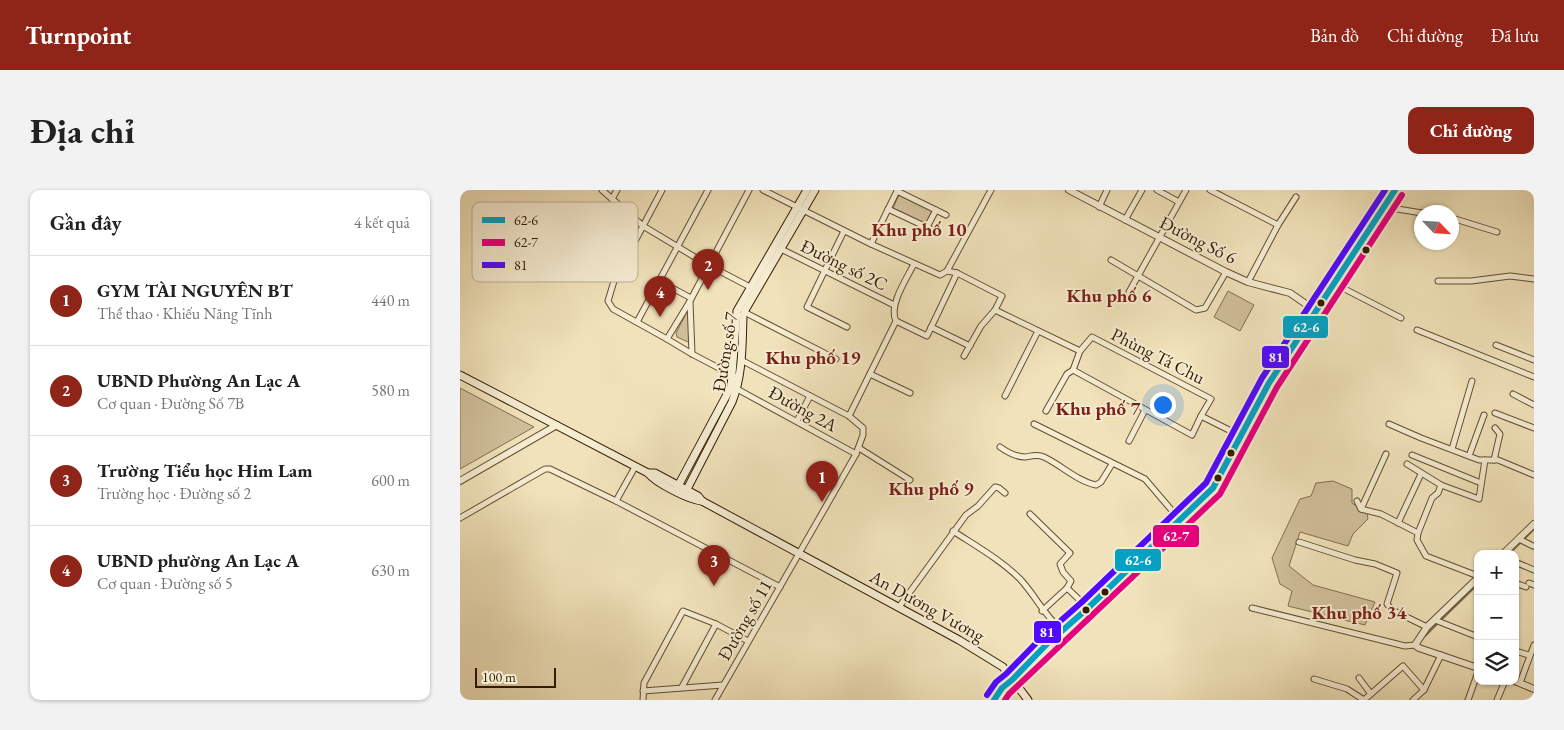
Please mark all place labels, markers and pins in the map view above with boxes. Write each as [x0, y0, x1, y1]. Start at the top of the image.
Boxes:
unlabelled marker [1361, 245, 1371, 255]
pin: 2 [692, 249, 724, 290]
pin: 4 [644, 276, 676, 317]
unlabelled marker [1316, 298, 1326, 308]
unlabelled marker [1226, 448, 1236, 458]
pin: 1 [806, 461, 838, 502]
unlabelled marker [1213, 473, 1223, 483]
pin: 3 [698, 545, 730, 586]
unlabelled marker [1100, 587, 1110, 597]
unlabelled marker [1081, 605, 1091, 615]

